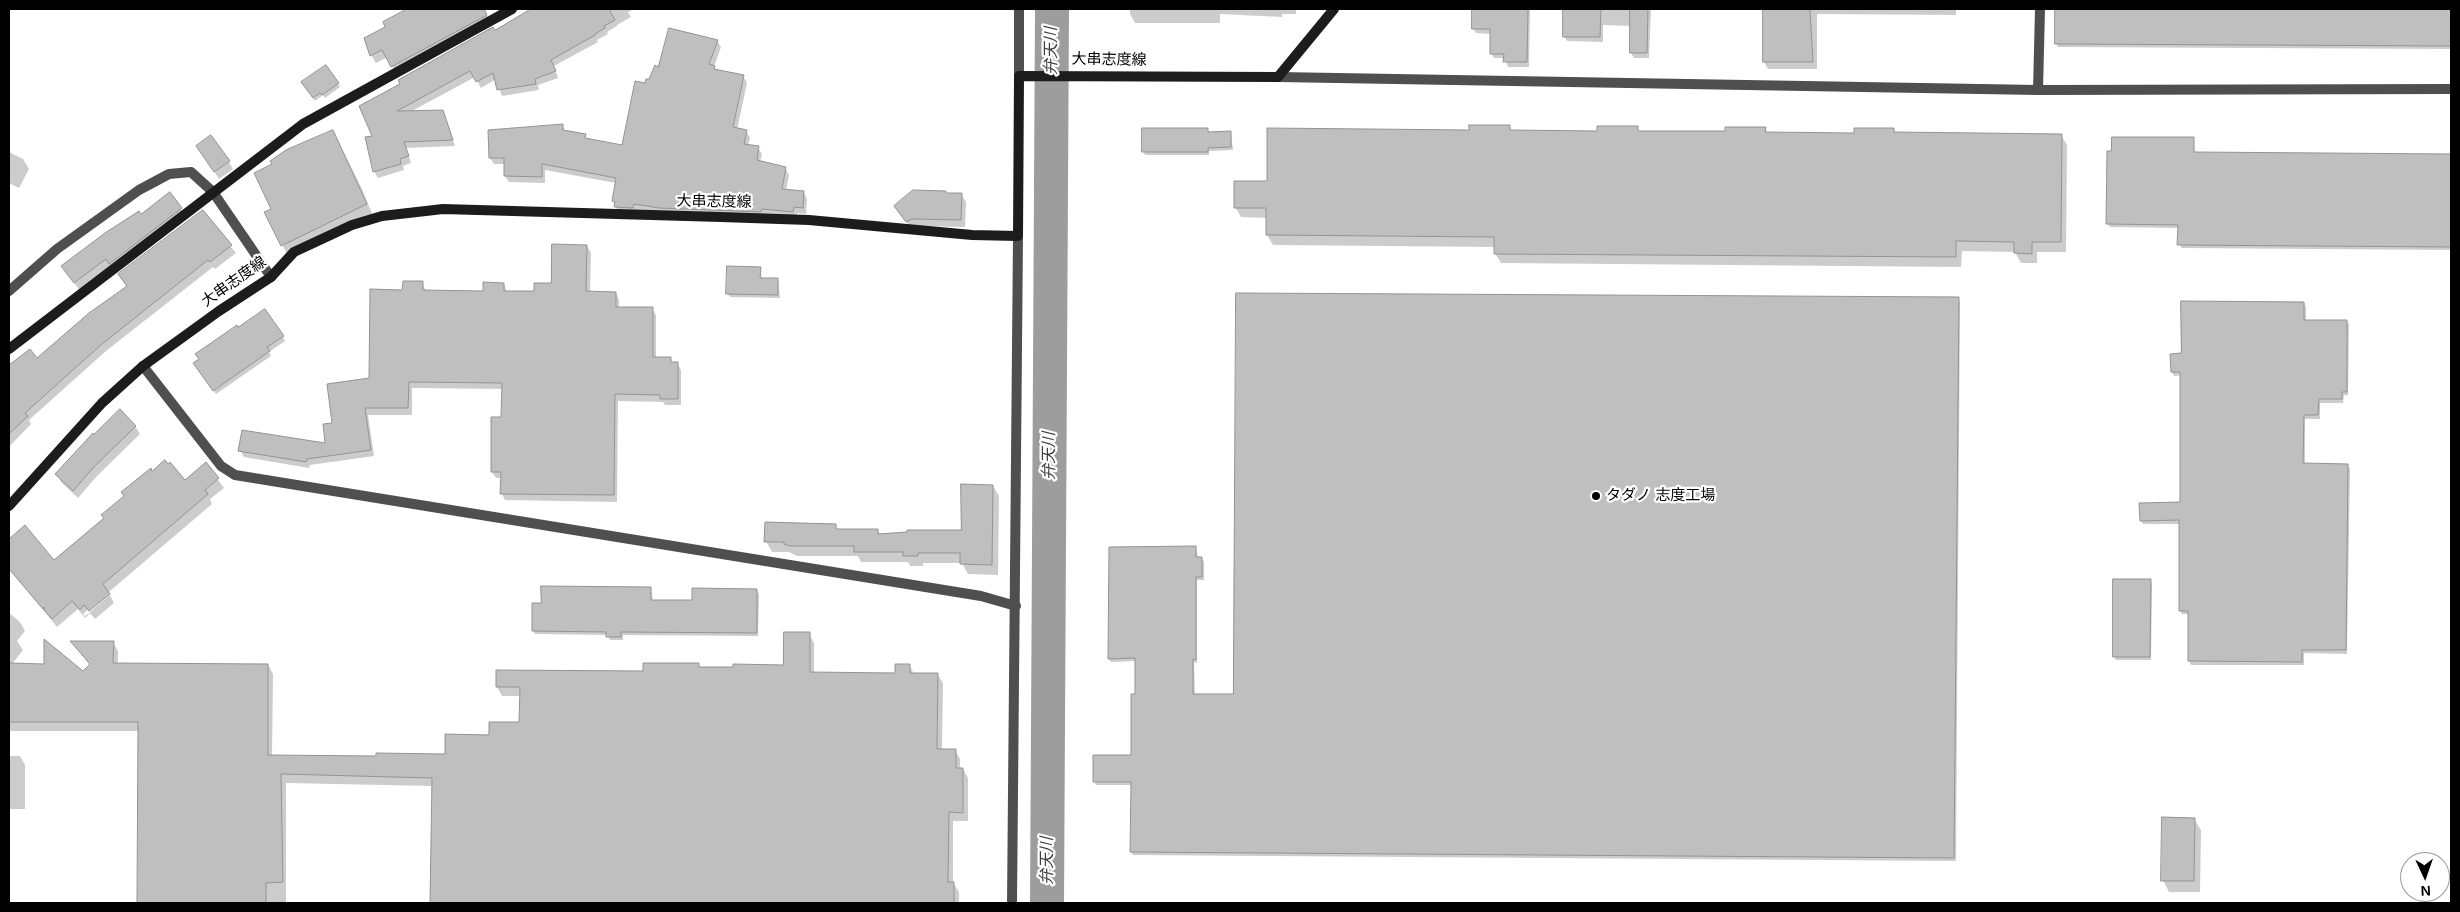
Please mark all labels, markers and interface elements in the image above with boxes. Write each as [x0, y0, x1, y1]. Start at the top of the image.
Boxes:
water label: 弁天川 [1042, 27, 1062, 75]
street label: 大串志度線 [1071, 50, 1147, 70]
street label: 大串志度線 [676, 192, 752, 212]
street label: 大串志度線 [198, 253, 270, 311]
water label: 弁天川 [1040, 432, 1060, 480]
place label: タダノ 志度工場 [1606, 487, 1715, 505]
marker: タダノ 志度工場 [1590, 490, 1602, 502]
water label: 弁天川 [1038, 837, 1058, 885]
north arrow [2400, 852, 2450, 902]
text: N [2420, 883, 2431, 899]

